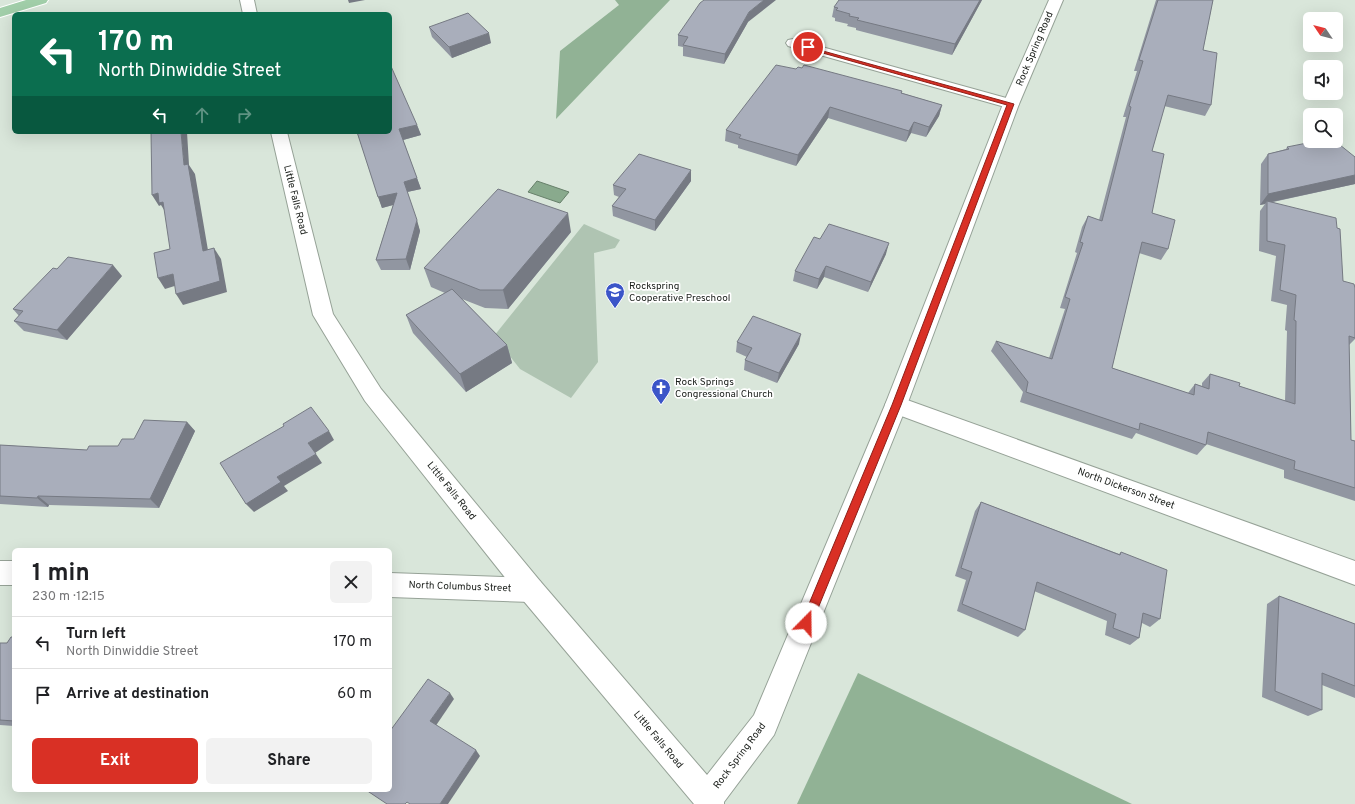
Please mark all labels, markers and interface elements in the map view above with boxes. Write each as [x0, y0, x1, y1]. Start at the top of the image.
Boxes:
street label: Rock Spring Road [1013, 10, 1057, 88]
north arrow [1303, 12, 1343, 52]
map controls [1303, 12, 1343, 148]
text: 170 m [98, 25, 174, 61]
icon: left [32, 28, 84, 80]
pin [791, 30, 825, 64]
icon: arrive [797, 36, 819, 58]
text: North Dinwiddie Street [98, 60, 281, 83]
button: sound [1303, 60, 1343, 100]
icon: left [149, 104, 171, 126]
icon: ahead [191, 104, 213, 126]
icon: right [233, 104, 255, 126]
button: search [1303, 108, 1343, 148]
street label: Little Falls Road [280, 164, 310, 236]
place label: Rockspring Cooperative Preschool [629, 280, 730, 305]
school or university icon: Rockspring Cooperative Preschool [604, 281, 626, 309]
place label: Rock Springs Congressional Church [675, 376, 773, 401]
church icon: Rock Springs Congressional Church [650, 377, 672, 405]
street label: Little Falls Road [424, 459, 478, 523]
street label: North Dickerson Street [1076, 465, 1177, 513]
text: 1 min [32, 559, 90, 589]
button: close [330, 561, 372, 603]
street label: North Columbus Street [408, 579, 512, 595]
text: 230 m · 12:15 [32, 589, 105, 605]
position arrow [785, 602, 827, 644]
text: Turn left [66, 625, 126, 644]
icon: left [32, 632, 54, 654]
text: 170 m [333, 633, 372, 652]
text: North Dinwiddie Street [66, 644, 198, 660]
icon: arrive [32, 684, 54, 706]
text: Arrive at destination [66, 685, 209, 704]
text: 60 m [337, 685, 372, 704]
street label: Little Falls Road [630, 709, 686, 771]
street label: Rock Spring Road [711, 720, 769, 792]
button: Exit [32, 738, 198, 784]
button: Share [206, 738, 372, 784]

